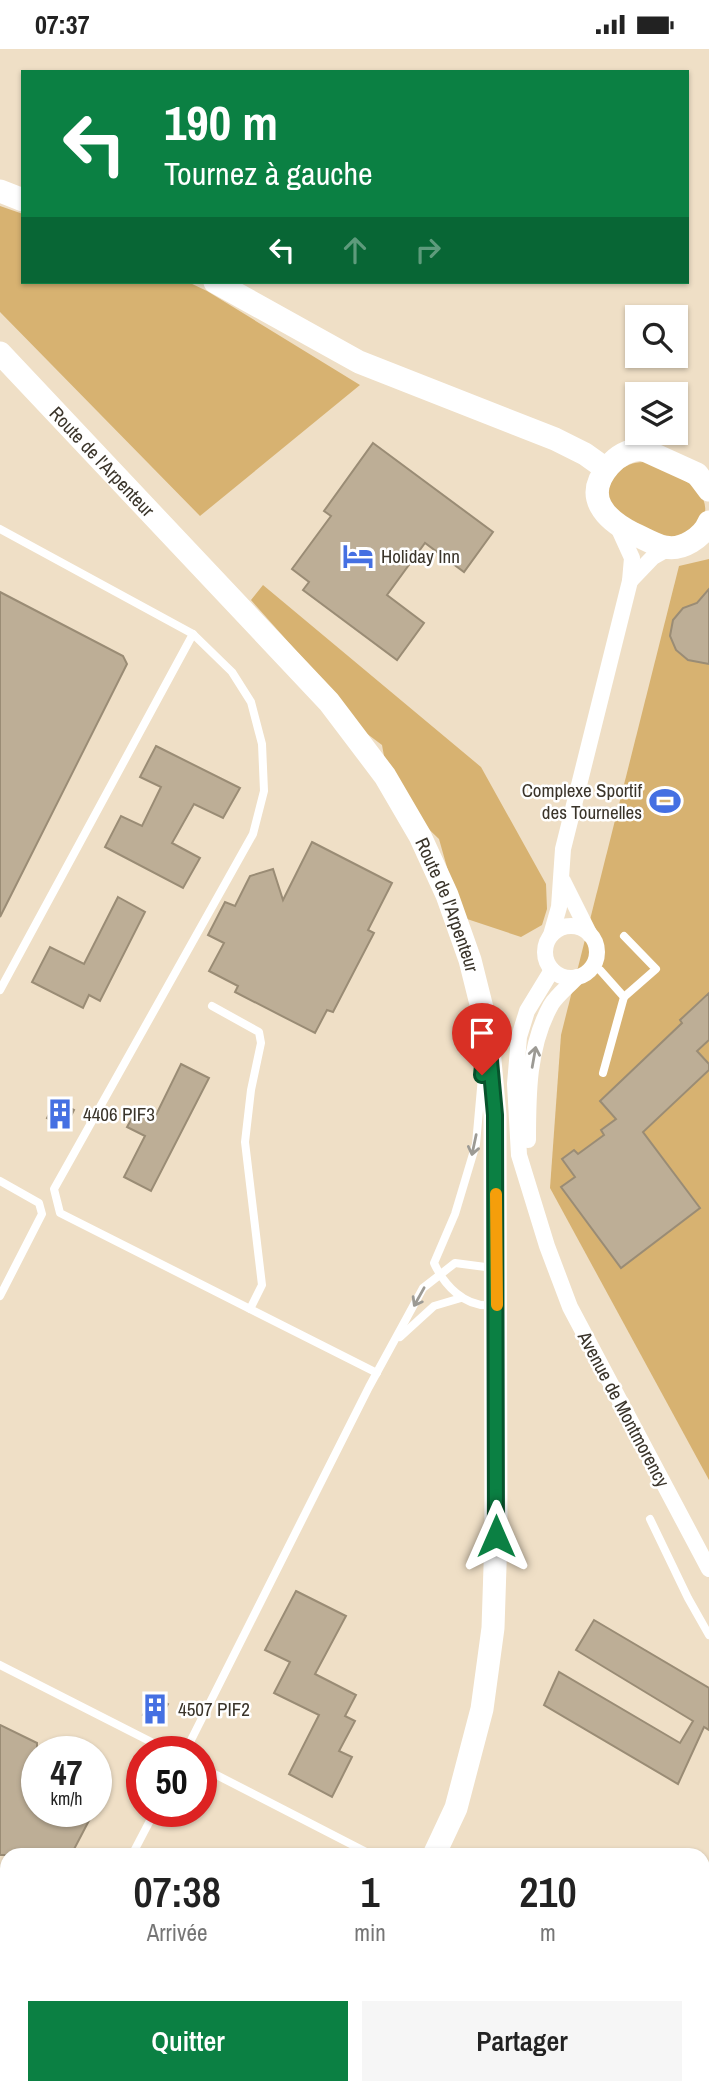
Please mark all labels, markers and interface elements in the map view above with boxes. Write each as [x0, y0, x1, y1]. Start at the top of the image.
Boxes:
text: 07:37 [35, 7, 90, 42]
text: 190 m [164, 89, 278, 155]
icon: left [49, 98, 140, 189]
text: Tournez à gauche [164, 152, 373, 195]
icon: left [263, 231, 301, 269]
icon: ahead [336, 231, 374, 269]
icon: right [409, 231, 447, 269]
map controls [625, 305, 688, 445]
button: search [625, 305, 688, 368]
button: layers [625, 382, 688, 445]
street label: Route de l'Arpenteur [44, 401, 161, 523]
hotel icon: Holiday Inn [341, 539, 375, 573]
place label: Holiday Inn [381, 543, 460, 569]
place label: Complexe Sportif des Tournelles [522, 777, 643, 825]
sports icon: Complexe Sportif des Tournelles [648, 784, 682, 818]
street label: Route de l'Arpenteur [409, 833, 486, 975]
pin [452, 1003, 512, 1075]
icon: arrive [463, 1014, 501, 1052]
one-way arrow [528, 1046, 541, 1069]
building icon: 4406 PIF3 [43, 1097, 77, 1131]
place label: 4406 PIF3 [83, 1101, 155, 1127]
one-way arrow [467, 1133, 481, 1156]
one-way arrow [412, 1287, 426, 1307]
street label: Avenue de Montmorency [571, 1326, 676, 1492]
position arrow [459, 1499, 533, 1573]
building icon: 4507 PIF2 [138, 1692, 172, 1726]
place label: 4507 PIF2 [178, 1696, 250, 1722]
speed limit sign: 50 [126, 1736, 217, 1827]
text: 47 [51, 1749, 82, 1796]
text: km/h [51, 1786, 83, 1811]
text: 07:38 [133, 1864, 221, 1920]
text: 1 [360, 1864, 380, 1920]
text: 210 [519, 1864, 577, 1920]
text: Arrivée [147, 1917, 208, 1948]
text: min [354, 1917, 386, 1948]
text: m [540, 1917, 556, 1948]
button: Quitter [28, 2001, 348, 2081]
button: Partager [362, 2001, 682, 2081]

